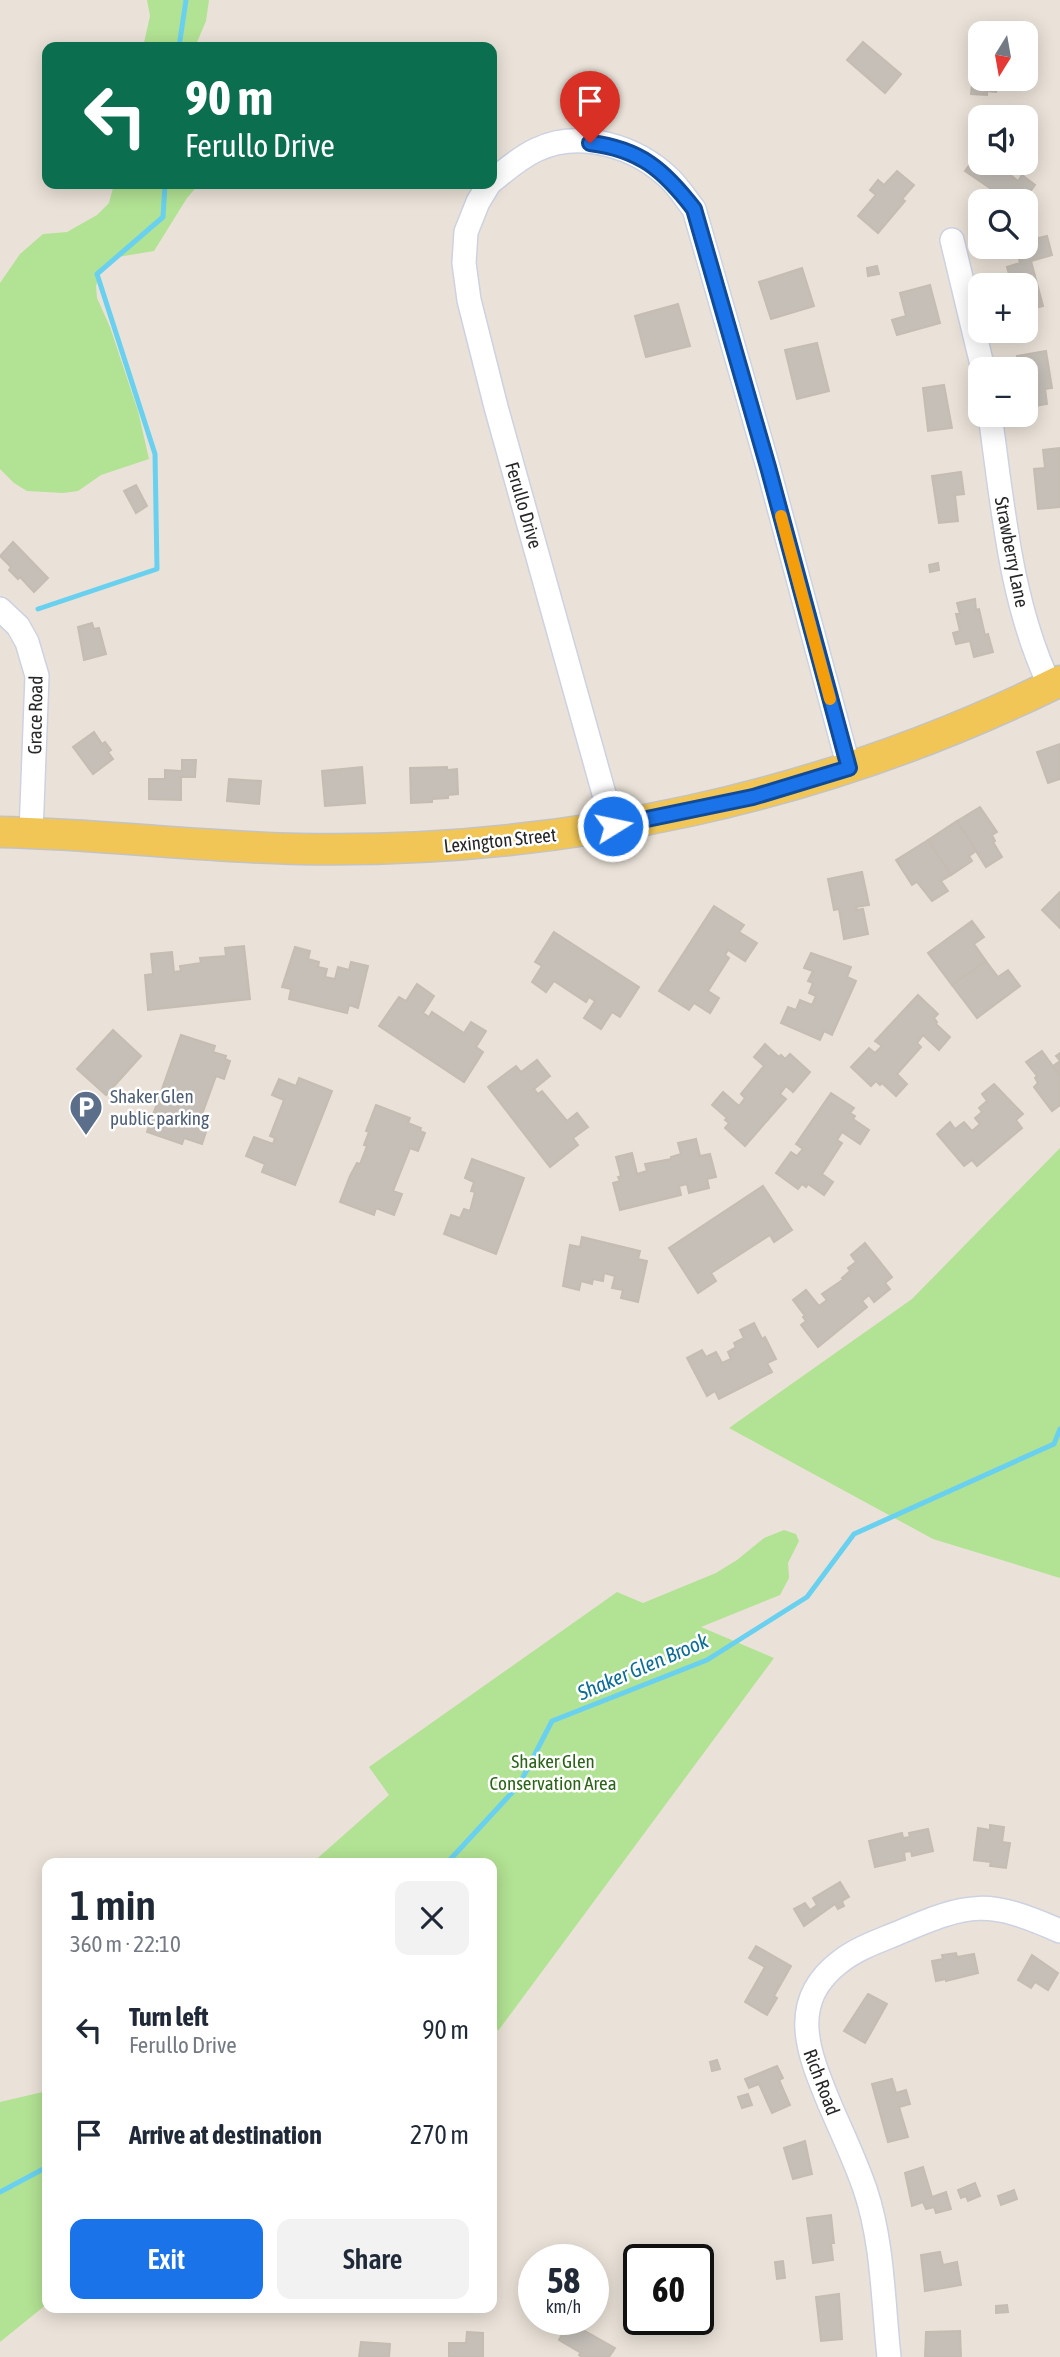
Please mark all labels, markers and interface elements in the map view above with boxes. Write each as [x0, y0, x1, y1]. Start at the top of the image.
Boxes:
north arrow [968, 21, 1038, 91]
map controls [968, 21, 1038, 427]
text: 90 m [185, 69, 273, 125]
icon: left [70, 70, 161, 161]
pin [560, 71, 620, 143]
icon: arrive [571, 82, 609, 120]
button: sound [968, 105, 1038, 175]
text: Ferullo Drive [185, 127, 335, 164]
button: search [968, 189, 1038, 259]
button: + [968, 273, 1038, 343]
button: − [968, 357, 1038, 427]
street label: Ferullo Drive [501, 459, 547, 551]
street label: Strawberry Lane [991, 495, 1033, 609]
street label: Grace Road [23, 675, 47, 755]
position arrow [576, 789, 650, 863]
street label: Lexington Street [443, 823, 557, 857]
place label: Shaker Glen public parking [110, 1085, 210, 1129]
parking icon: Shaker Glen public parking [67, 1088, 105, 1137]
water label: Shaker Glen Brook [573, 1627, 712, 1705]
park label: Shaker Glen Conservation Area [489, 1750, 617, 1794]
text: 1 min [70, 1881, 156, 1929]
button: close [395, 1881, 469, 1955]
text: 360 m · 22:10 [70, 1931, 181, 1957]
text: Turn left [129, 2002, 209, 2032]
icon: left [70, 2011, 108, 2049]
text: 90 m [422, 2015, 469, 2045]
text: Ferullo Drive [129, 2032, 237, 2058]
street label: Rich Road [799, 2046, 845, 2118]
icon: arrive [70, 2116, 108, 2154]
text: Arrive at destination [129, 2120, 322, 2150]
text: 270 m [410, 2120, 469, 2150]
button: Exit [70, 2219, 263, 2299]
button: Share [277, 2219, 469, 2299]
speed limit sign: 60 [623, 2244, 714, 2335]
text: 58 [547, 2260, 580, 2300]
text: km/h [546, 2296, 581, 2317]

